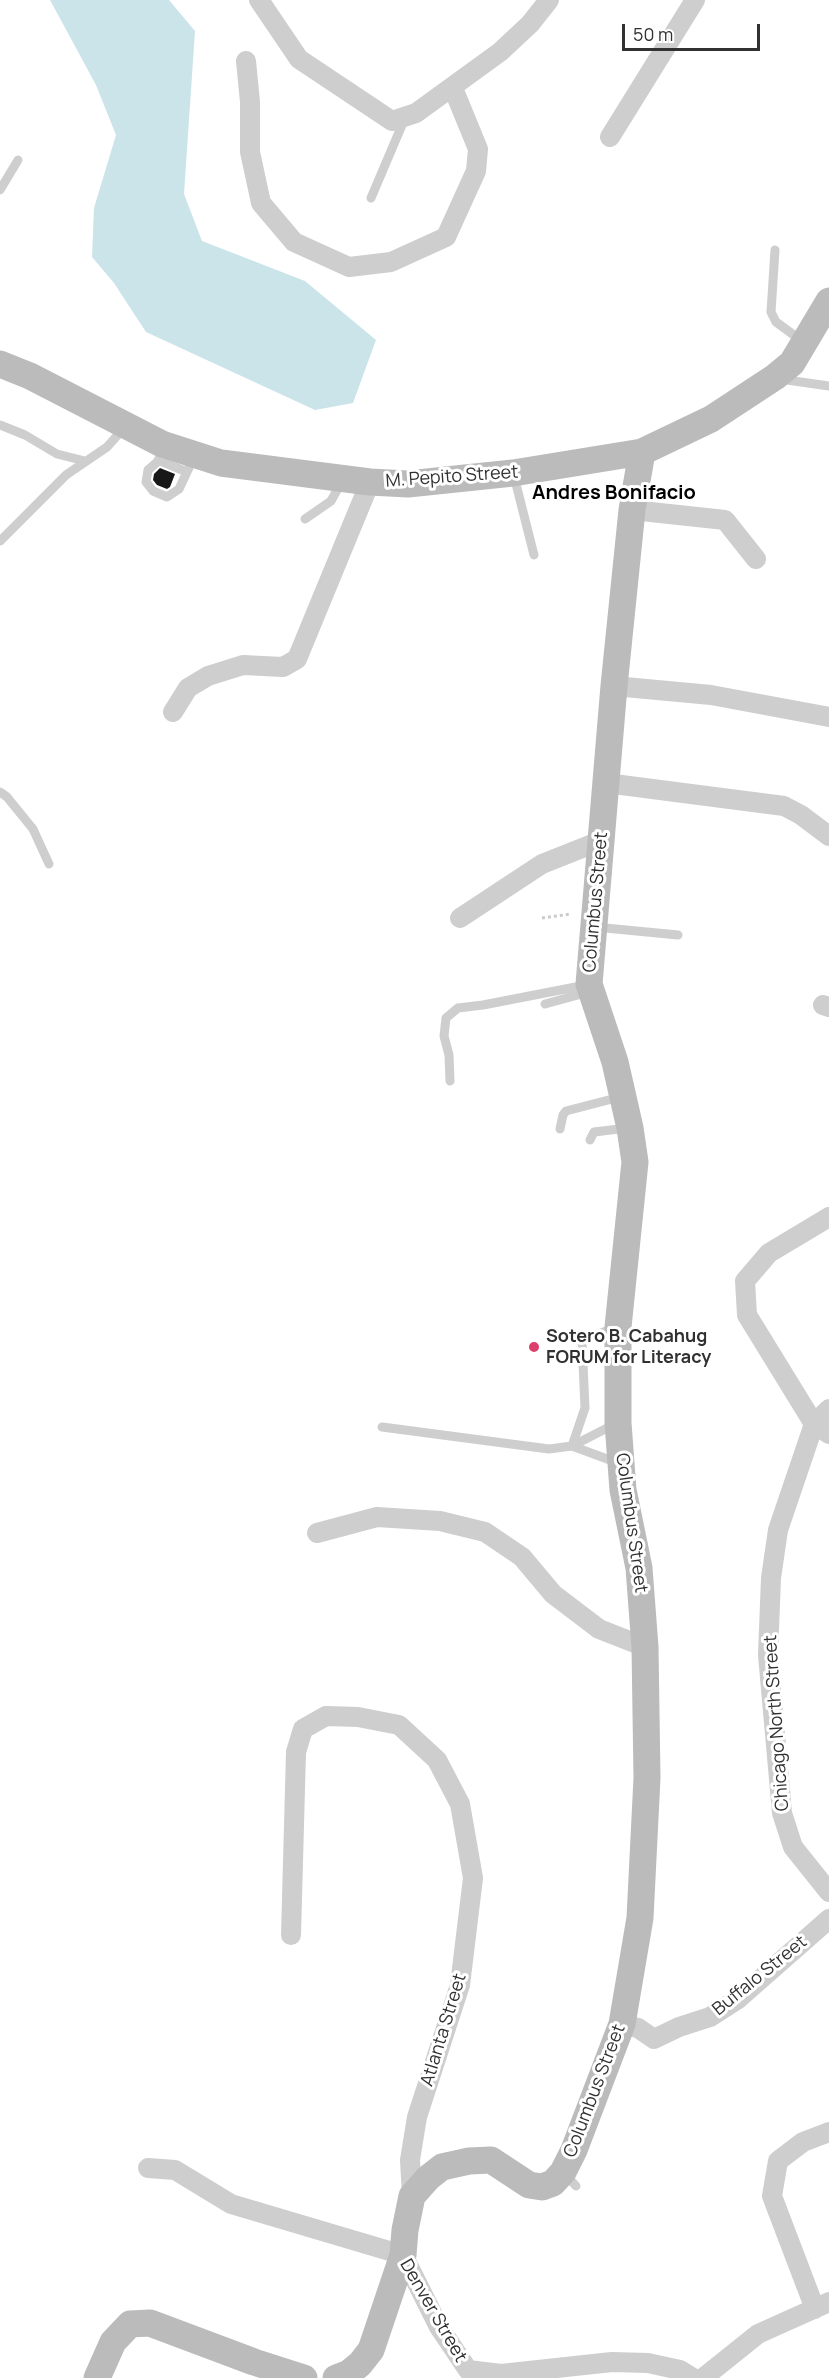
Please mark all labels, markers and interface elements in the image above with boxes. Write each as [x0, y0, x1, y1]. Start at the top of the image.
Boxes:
scale bar [625, 12, 763, 50]
text: 50 m [633, 22, 673, 46]
street label: M. Pepito Street [385, 462, 519, 492]
district label: Andres Bonifacio [532, 481, 696, 505]
street label: Columbus Street [579, 831, 613, 973]
place label: Sotero B. Cabahug FORUM for Literacy [546, 1326, 711, 1368]
marker: Sotero B. Cabahug FORUM for Literacy [527, 1340, 541, 1354]
street label: Columbus Street [610, 1452, 652, 1594]
street label: Chicago North Street [760, 1634, 794, 1812]
street label: Buffalo Street [709, 1932, 811, 2020]
street label: Atlanta Street [417, 1971, 471, 2089]
street label: Columbus Street [560, 2021, 630, 2161]
street label: Denver Street [395, 2256, 471, 2366]

